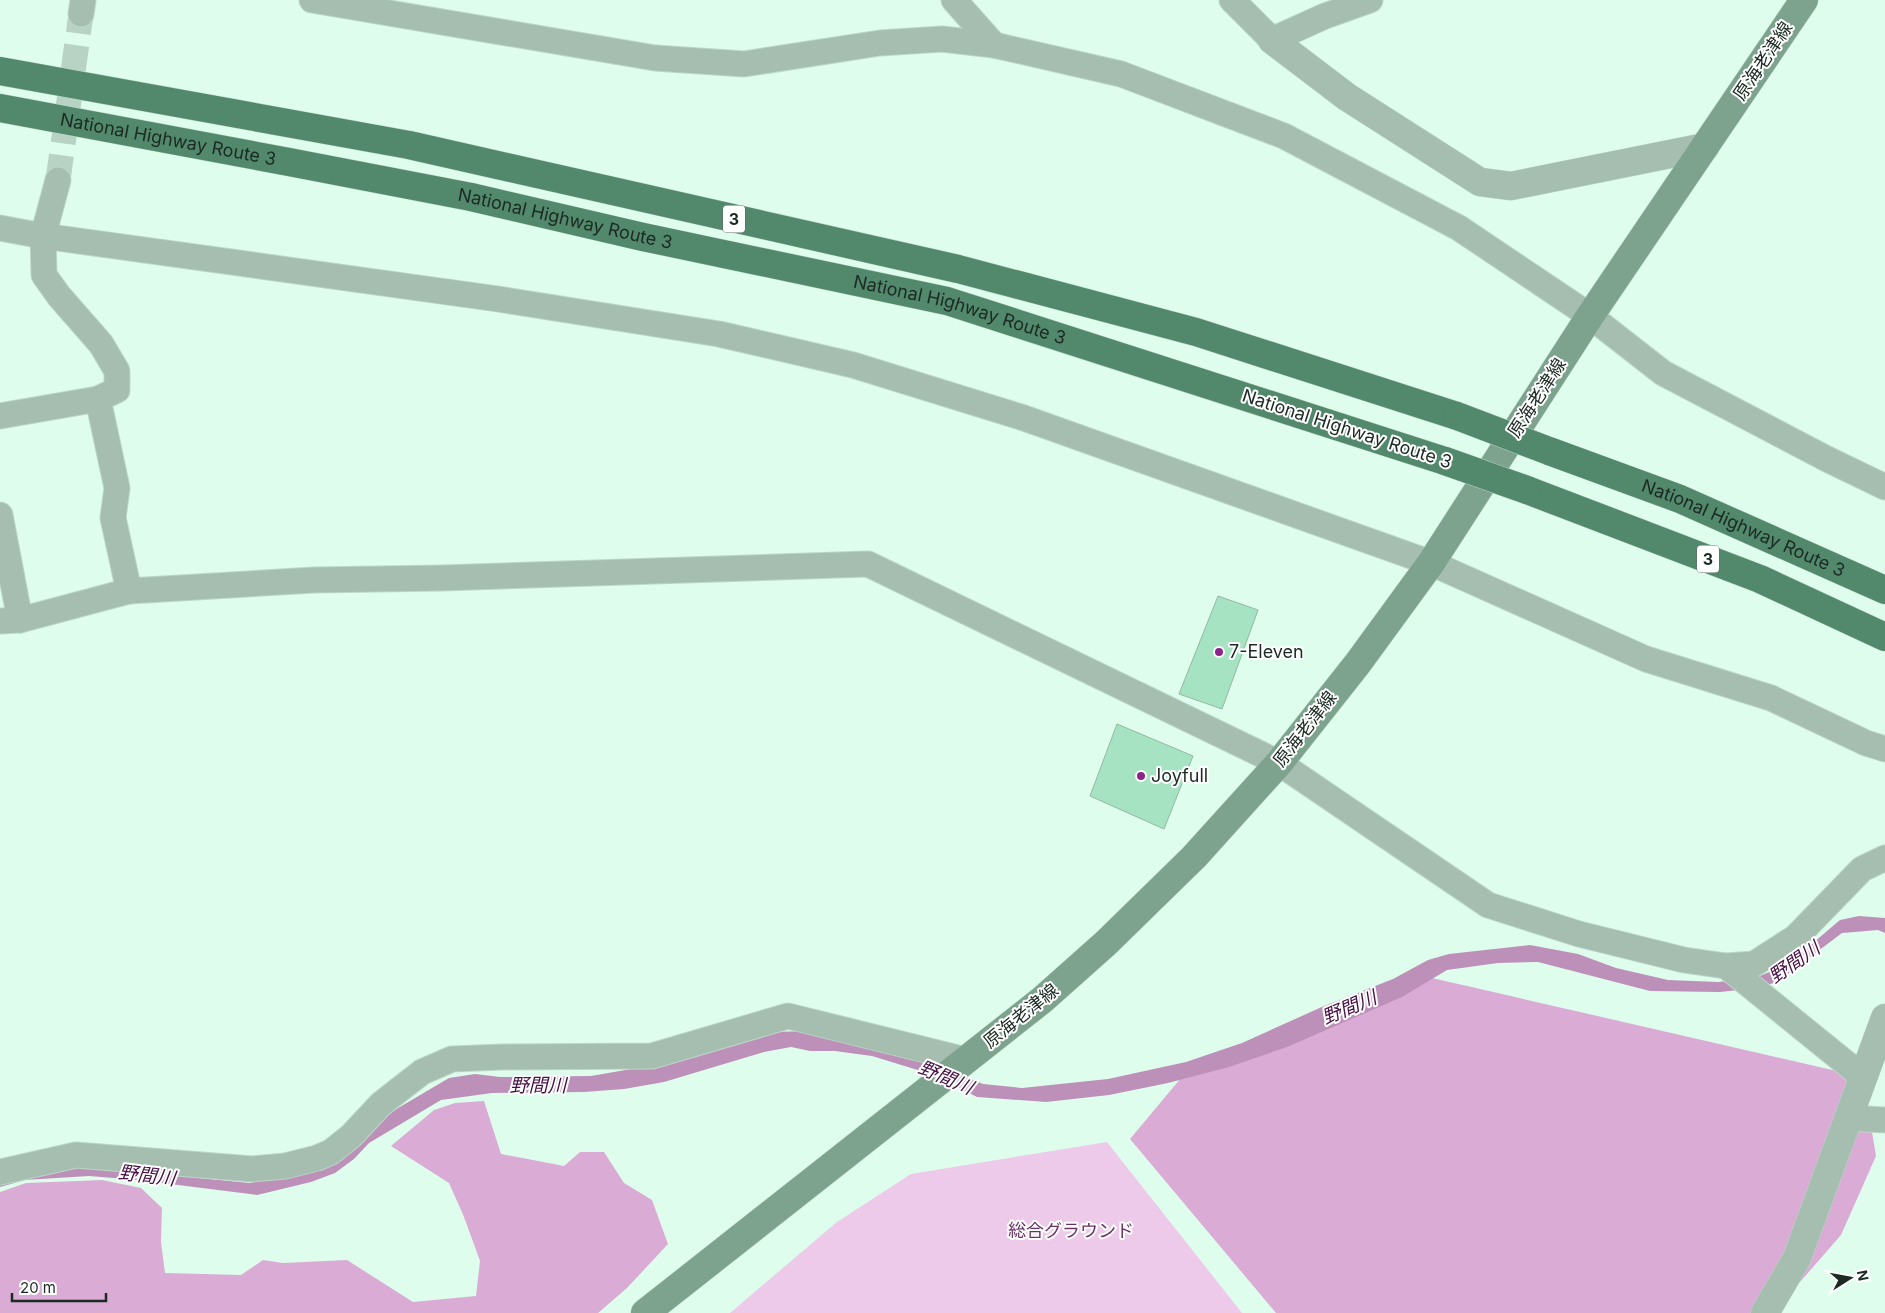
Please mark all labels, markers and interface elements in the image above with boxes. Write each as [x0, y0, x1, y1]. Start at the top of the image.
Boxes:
street label: 原海老津線 [1729, 18, 1796, 104]
street label: National Highway Route 3 [58, 108, 278, 169]
street label: National Highway Route 3 [456, 184, 674, 253]
road number: 3 [723, 205, 745, 232]
street label: National Highway Route 3 [852, 271, 1068, 348]
street label: 原海老津線 [1503, 354, 1570, 441]
street label: National Highway Route 3 [1240, 385, 1455, 472]
street label: National Highway Route 3 [1637, 475, 1847, 581]
road number: 3 [1697, 546, 1719, 572]
place label: 7-Eleven [1229, 641, 1304, 662]
marker: 7-Eleven [1213, 646, 1225, 658]
street label: 原海老津線 [1269, 687, 1341, 771]
place label: Joyfull [1151, 765, 1208, 786]
marker: Joyfull [1135, 770, 1147, 782]
water label: 野間川 [1764, 935, 1826, 988]
street label: 原海老津線 [979, 979, 1062, 1052]
water label: 野間川 [1318, 985, 1382, 1029]
water label: 野間川 [915, 1056, 978, 1100]
water label: 野間川 [509, 1074, 568, 1097]
water label: 野間川 [117, 1161, 179, 1191]
park label: 総合グラウンド [1008, 1220, 1134, 1241]
north arrow [1825, 1253, 1875, 1303]
text: N [1854, 1269, 1873, 1282]
scale bar [12, 1270, 106, 1302]
text: 20 m [20, 1278, 56, 1297]

